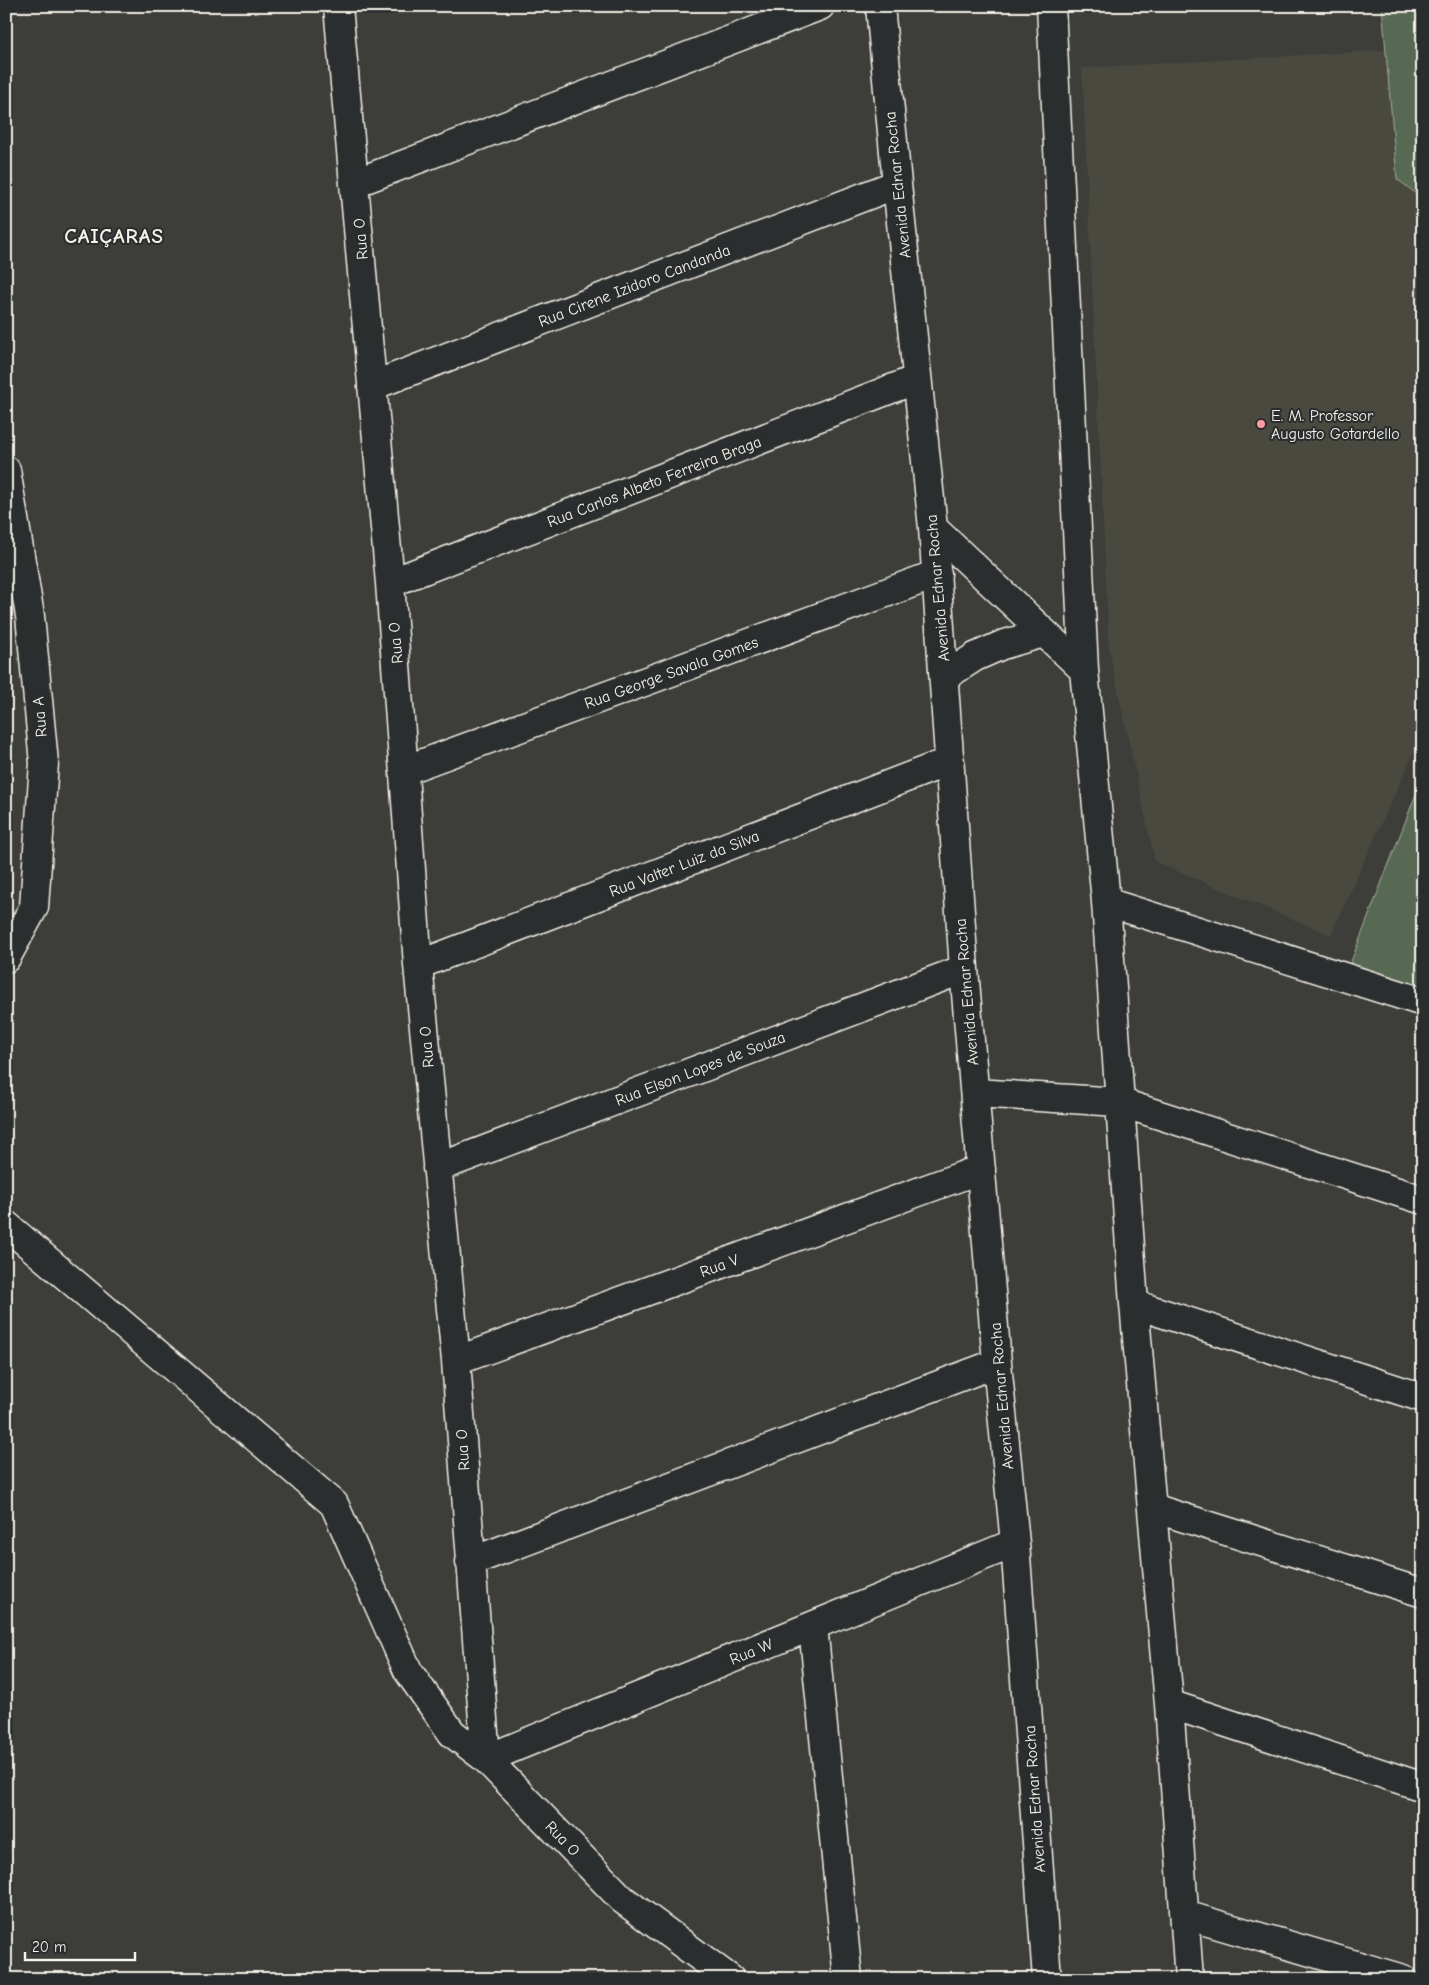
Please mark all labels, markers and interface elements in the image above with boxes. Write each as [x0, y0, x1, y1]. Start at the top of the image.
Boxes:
street label: Avenida Ednar Rocha [881, 111, 915, 259]
street label: Rua O [350, 217, 372, 260]
district label: CAIÇARAS [64, 224, 164, 248]
street label: Rua Cirene Izidoro Candanda [536, 241, 733, 331]
place label: E. M. Professor Augusto Gotardello [1271, 407, 1400, 443]
marker: E. M. Professor Augusto Gotardello [1255, 418, 1267, 430]
street label: Rua Carlos Albeto Ferreira Braga [545, 433, 764, 531]
street label: Avenida Ednar Rocha [923, 514, 953, 662]
street label: Rua O [385, 621, 407, 664]
street label: Rua George Savala Gomes [582, 633, 761, 713]
street label: Rua A [29, 696, 51, 738]
street label: Rua Valter Luiz da Silva [607, 827, 762, 901]
street label: Avenida Ednar Rocha [952, 918, 982, 1066]
street label: Rua O [416, 1025, 438, 1068]
street label: Rua Elson Lopes de Souza [613, 1028, 788, 1110]
street label: Rua V [698, 1251, 742, 1281]
street label: Avenida Ednar Rocha [987, 1322, 1017, 1470]
street label: Rua O [453, 1429, 473, 1471]
street label: Rua W [727, 1635, 776, 1669]
street label: Avenida Ednar Rocha [1021, 1725, 1049, 1873]
street label: Rua O [541, 1817, 583, 1860]
scale bar [25, 1930, 135, 1962]
text: 20 m [32, 1938, 66, 1956]

